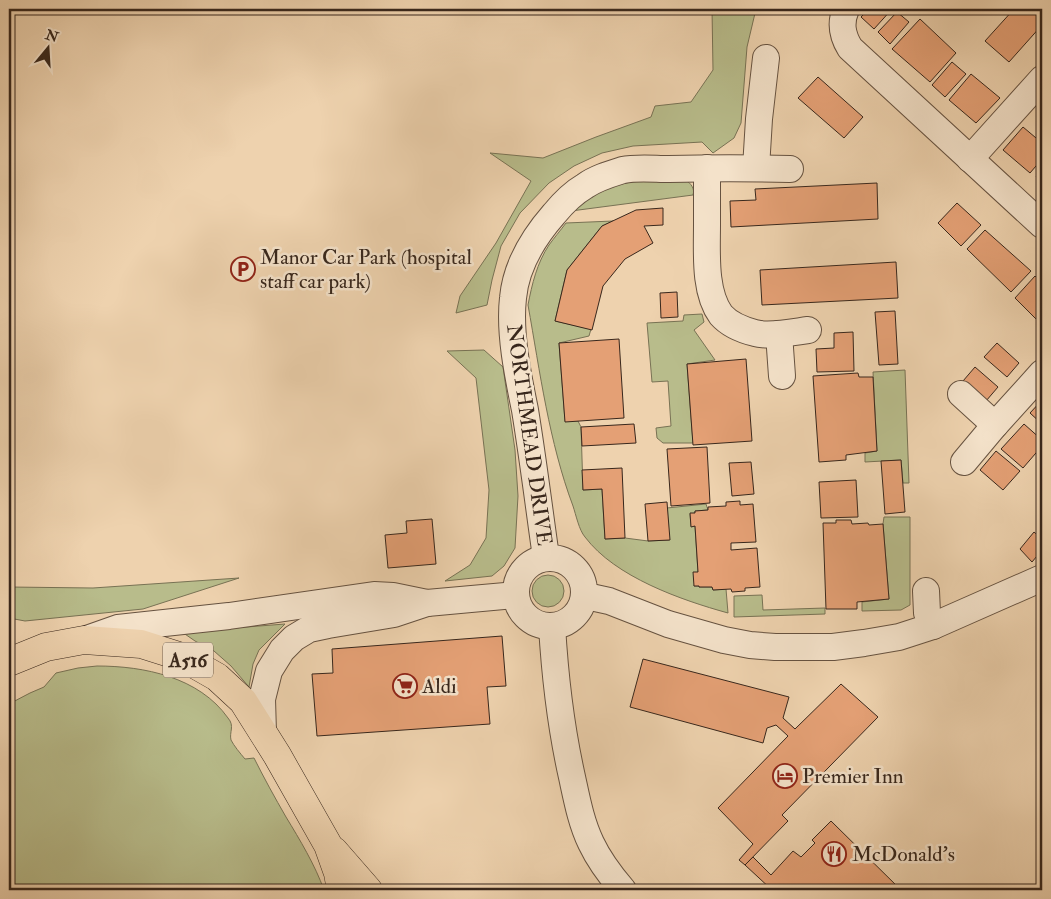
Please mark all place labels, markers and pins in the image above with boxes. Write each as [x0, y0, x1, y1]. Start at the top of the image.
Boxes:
place label: Manor Car Park (hospital staff car park) [260, 244, 472, 295]
parking icon: Manor Car Park (hospital staff car park) [230, 256, 256, 282]
supermarket icon: Aldi [392, 673, 418, 699]
place label: Aldi [421, 673, 457, 700]
hotel icon: Premier Inn [772, 763, 798, 789]
place label: Premier Inn [802, 763, 904, 790]
restaurant icon: McDonald's [821, 841, 847, 867]
place label: McDonald's [852, 841, 955, 868]

